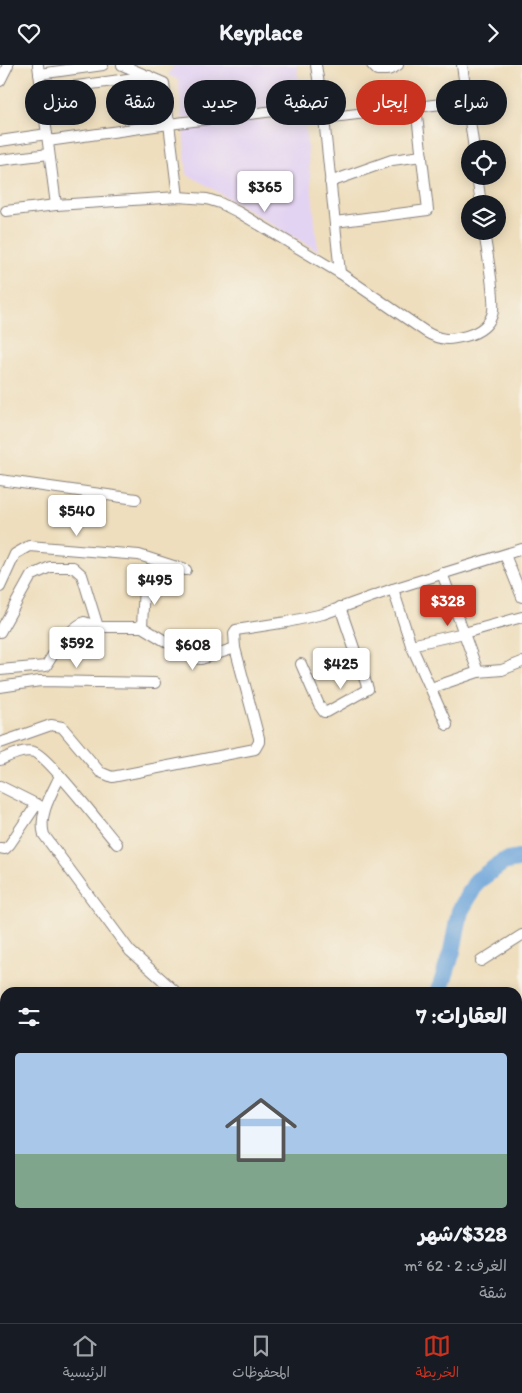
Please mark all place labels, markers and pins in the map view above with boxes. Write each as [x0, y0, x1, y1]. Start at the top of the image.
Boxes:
pin: $365 [235, 171, 295, 213]
pin: $540 [47, 495, 107, 537]
pin: $495 [125, 563, 185, 606]
pin: $328 [418, 585, 478, 627]
pin: $592 [47, 627, 107, 669]
pin: $608 [163, 629, 223, 671]
pin: $425 [311, 647, 371, 690]

